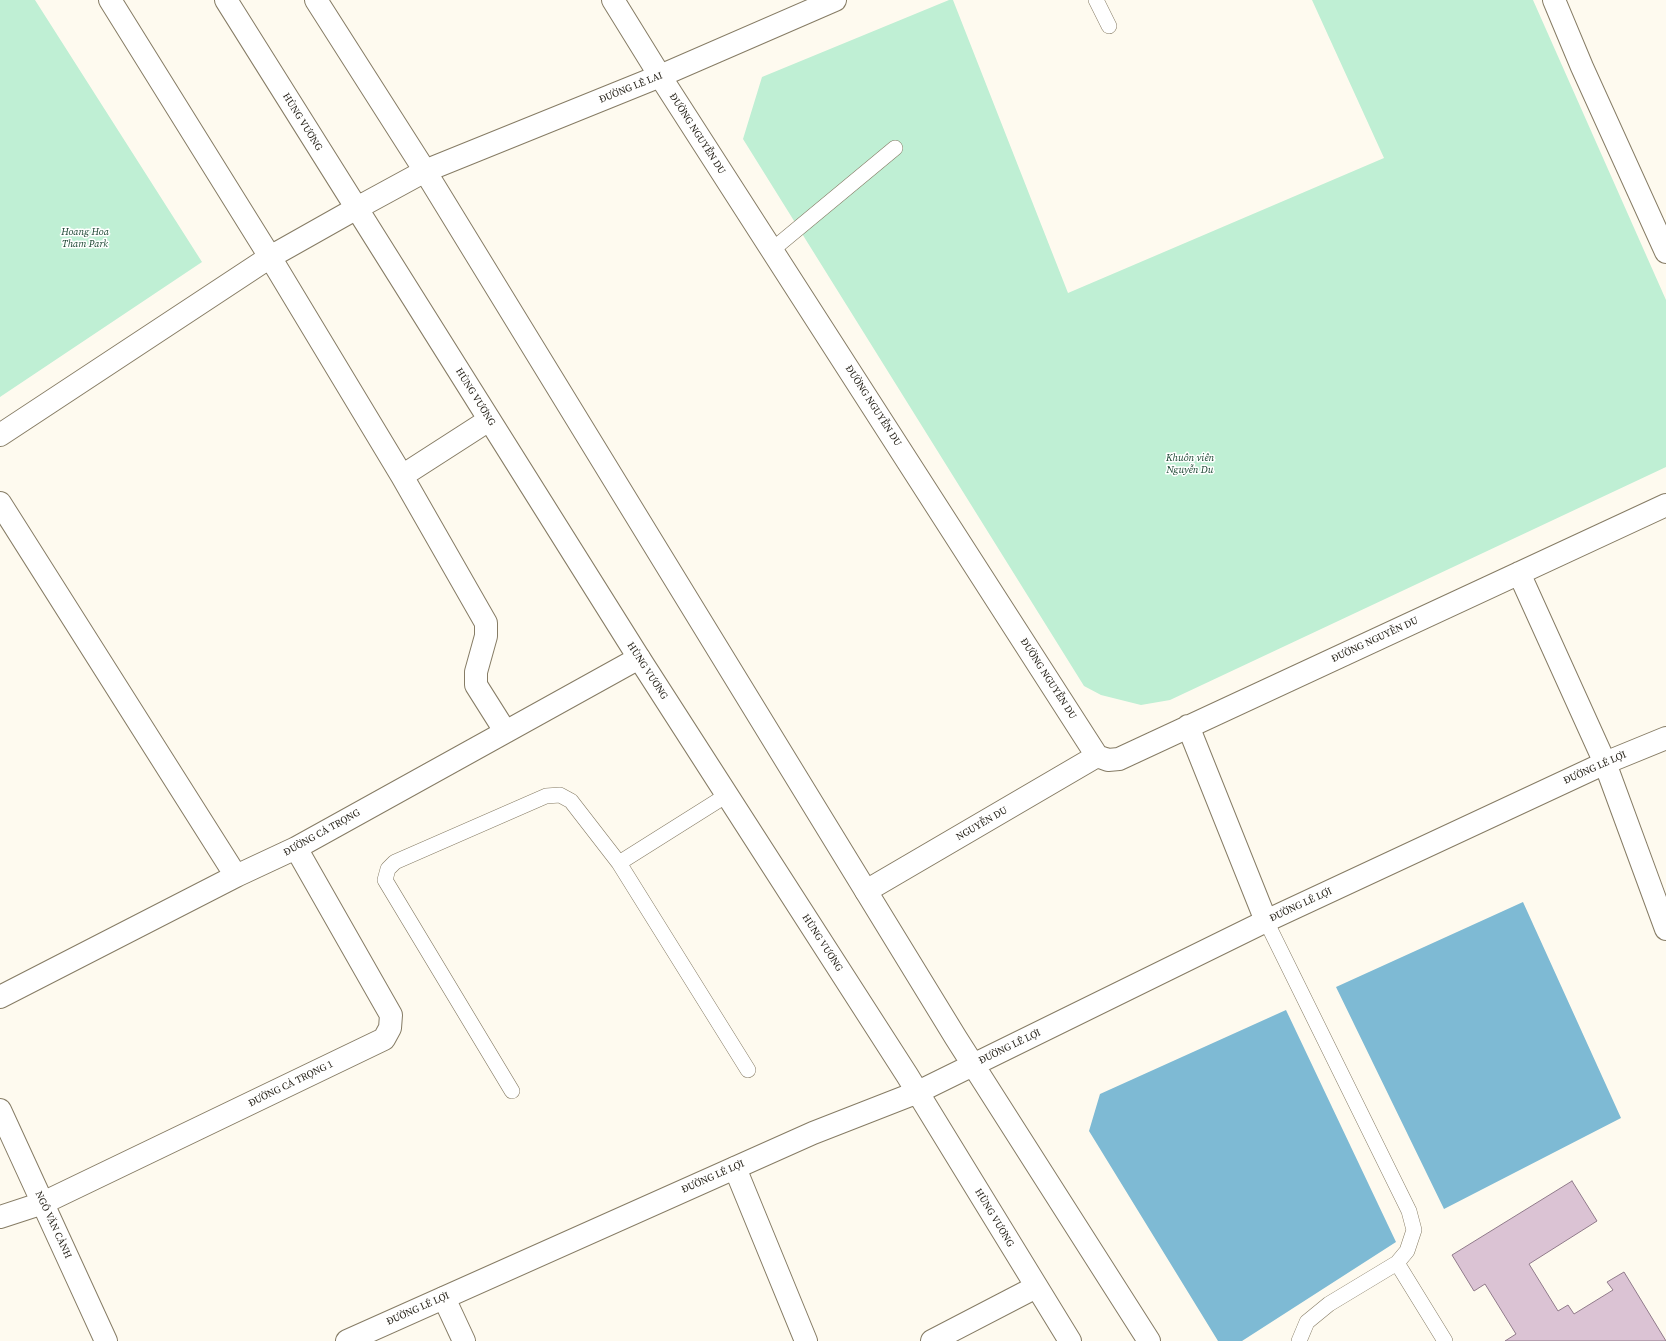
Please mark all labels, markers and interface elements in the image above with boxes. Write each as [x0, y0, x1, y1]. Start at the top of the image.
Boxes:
street label: ĐƯỜNG LÊ LAI [598, 70, 664, 106]
street label: HÙNG VƯƠNG [279, 91, 325, 153]
street label: ĐƯỜNG NGUYỄN DU [666, 91, 728, 177]
park label: Hoang Hoa Tham Park [61, 226, 109, 250]
street label: ĐƯỜNG NGUYỄN DU [842, 363, 904, 449]
street label: HÙNG VƯƠNG [452, 366, 498, 428]
park label: Khuôn viên Nguyễn Du [1166, 452, 1214, 476]
street label: ĐƯỜNG NGUYỄN DU [1330, 615, 1420, 665]
street label: ĐƯỜNG NGUYỄN DU [1017, 636, 1079, 722]
street label: HÙNG VƯƠNG [624, 640, 670, 702]
street label: ĐƯỜNG LÊ LỢI [1562, 749, 1628, 787]
street label: NGUYỄN DU [954, 804, 1010, 844]
street label: ĐƯỜNG CẢ TRỌNG [282, 807, 362, 859]
street label: ĐƯỜNG LÊ LỢI [1268, 885, 1334, 925]
street label: HÙNG VƯƠNG [799, 912, 845, 974]
street label: ĐƯỜNG LÊ LỢI [977, 1027, 1043, 1067]
street label: ĐƯỜNG CẢ TRỌNG 1 [247, 1058, 335, 1110]
street label: ĐƯỜNG LÊ LỢI [680, 1158, 746, 1196]
street label: HÙNG VƯƠNG [972, 1187, 1016, 1249]
street label: NGÔ VĂN CẢNH [32, 1189, 74, 1261]
street label: ĐƯỜNG LÊ LỢI [385, 1290, 451, 1328]

